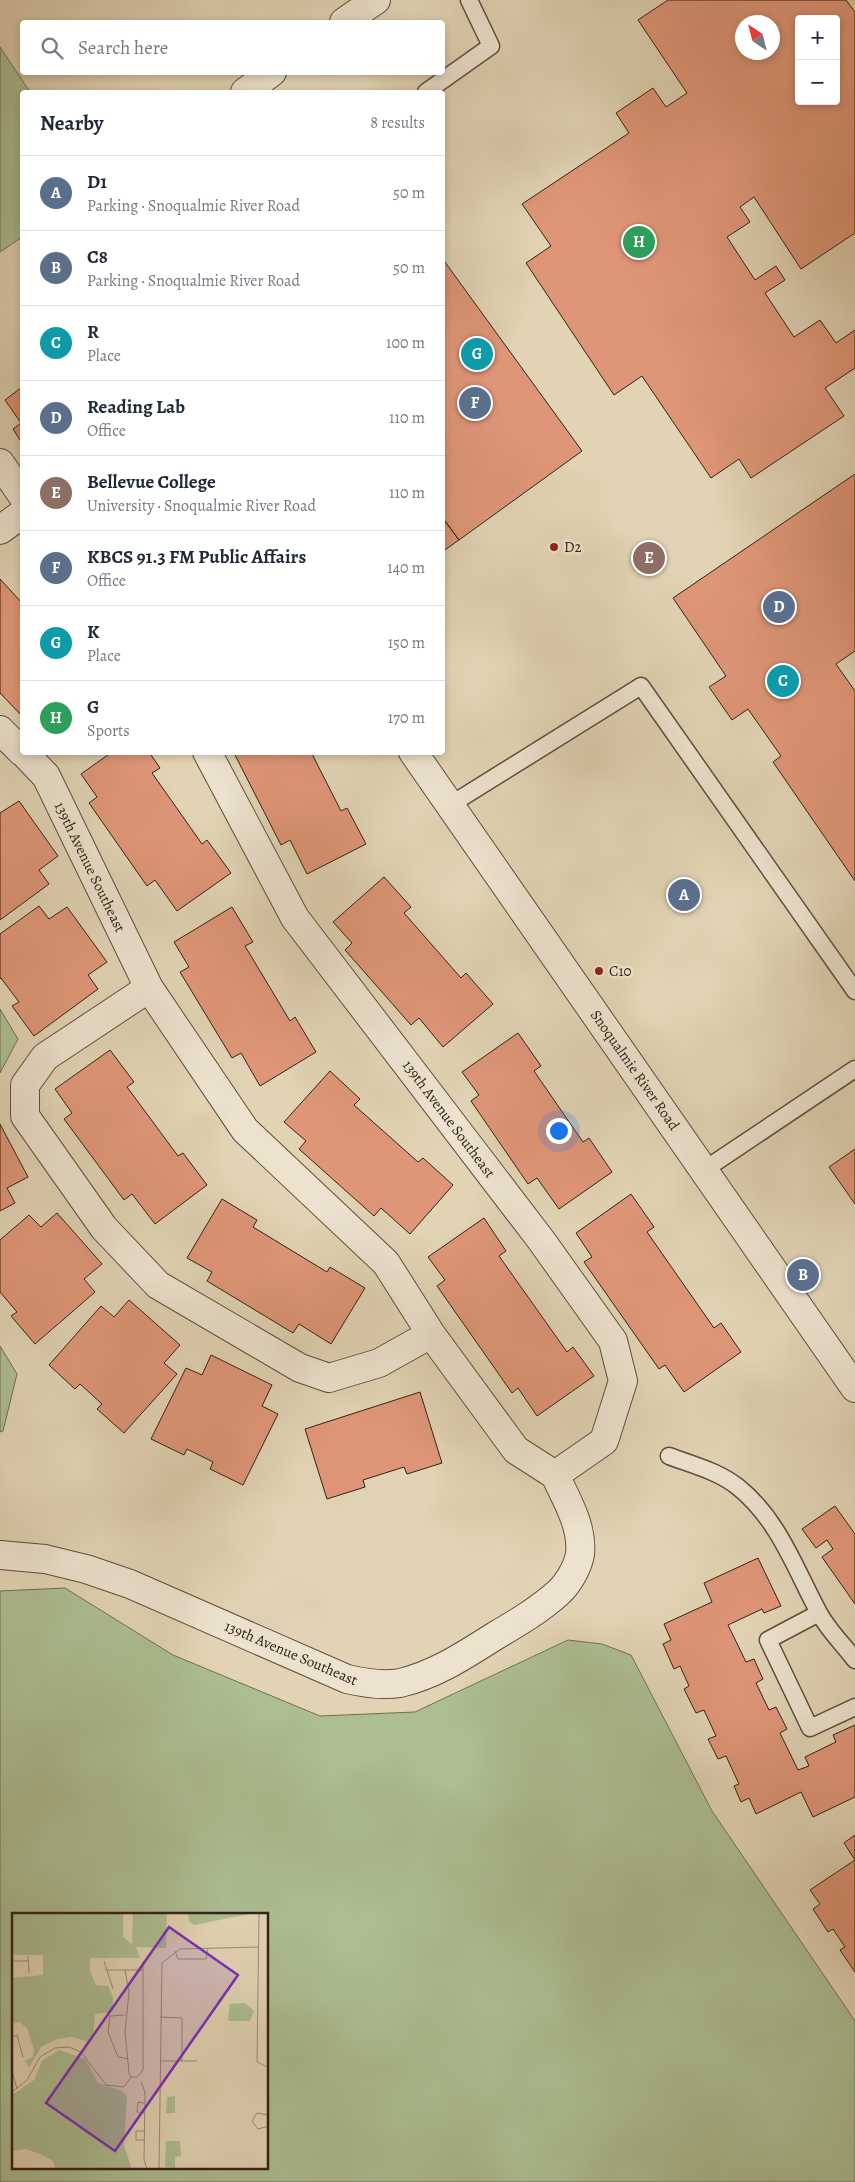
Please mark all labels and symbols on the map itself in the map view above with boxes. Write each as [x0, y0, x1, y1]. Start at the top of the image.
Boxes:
north arrow [735, 15, 780, 60]
pin: H [623, 223, 655, 261]
pin: G [461, 335, 493, 373]
pin: F [459, 384, 491, 422]
place label: D2 [564, 537, 582, 557]
pin: E [633, 539, 665, 577]
marker: D2 [548, 541, 560, 553]
pin: D [763, 588, 795, 626]
pin: C [767, 662, 799, 700]
street label: 139th Avenue Southeast [50, 799, 130, 936]
pin: A [668, 876, 700, 914]
place label: C10 [609, 961, 632, 981]
marker: C10 [593, 965, 605, 977]
street label: Snoqualmie River Road [586, 1006, 685, 1135]
street label: 139th Avenue Southeast [398, 1056, 500, 1182]
your location [546, 1118, 572, 1144]
pin: B [787, 1256, 819, 1294]
street label: 139th Avenue Southeast [221, 1616, 361, 1690]
inset map [12, 1913, 269, 2170]

